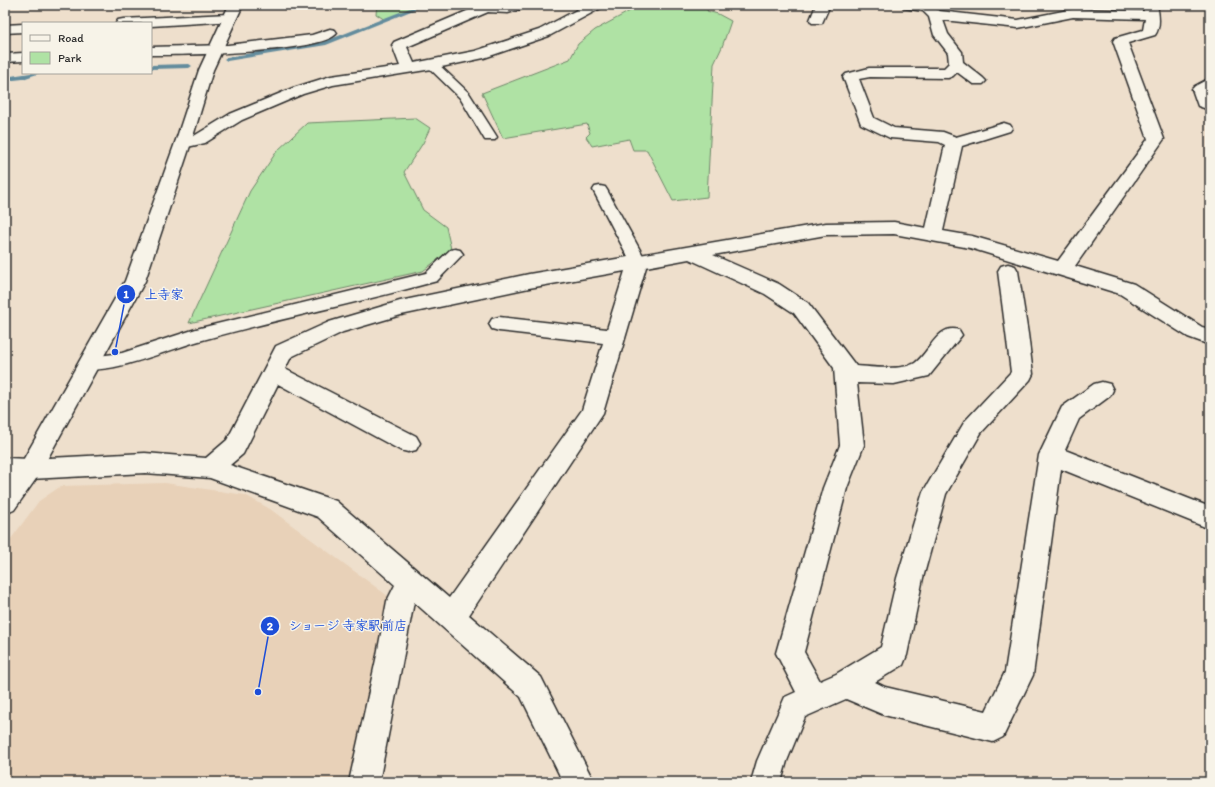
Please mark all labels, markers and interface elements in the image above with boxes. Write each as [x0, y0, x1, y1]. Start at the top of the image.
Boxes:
legend [22, 22, 152, 74]
text: Road [58, 31, 84, 45]
text: Park [58, 51, 82, 65]
callout: 上寺家 [116, 282, 191, 307]
text: 1 [123, 287, 129, 301]
text: 上寺家 [144, 287, 184, 302]
callout: ショージ 寺家駅前店 [260, 613, 415, 638]
text: ショージ 寺家駅前店 [289, 618, 407, 633]
text: 2 [267, 619, 274, 633]

